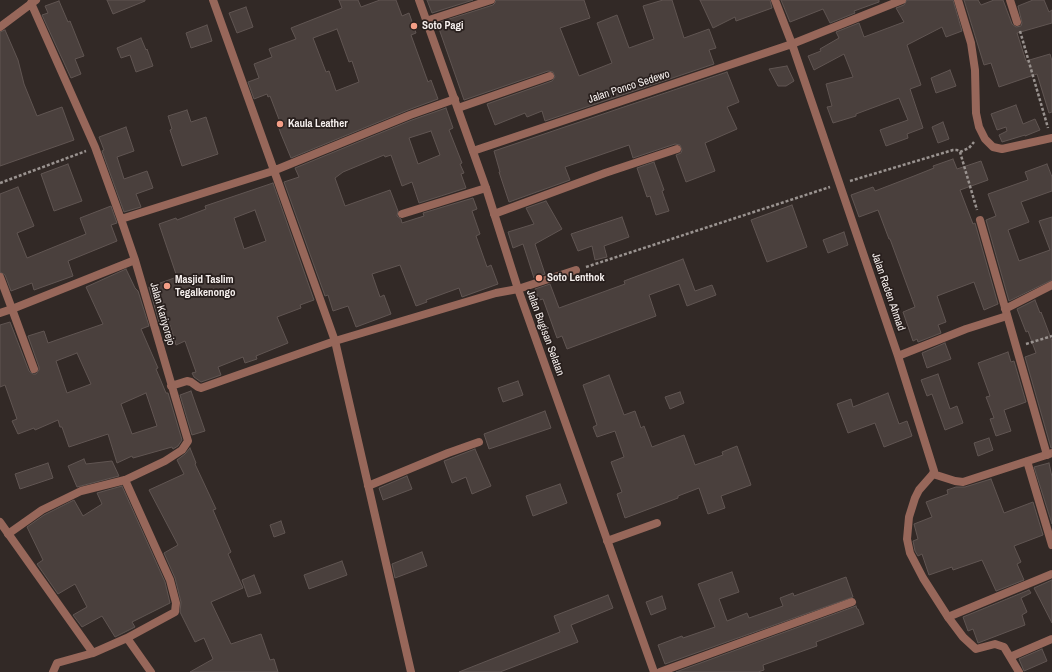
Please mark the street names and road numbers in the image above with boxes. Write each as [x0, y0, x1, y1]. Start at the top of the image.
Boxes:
street label: Jalan Ponco Sedewo [587, 68, 671, 106]
street label: Jalan Raden Ahmad [868, 251, 908, 333]
street label: Jalan Kariyorejo [147, 281, 177, 347]
street label: Jalan Bugisan Selatan [523, 288, 567, 378]

